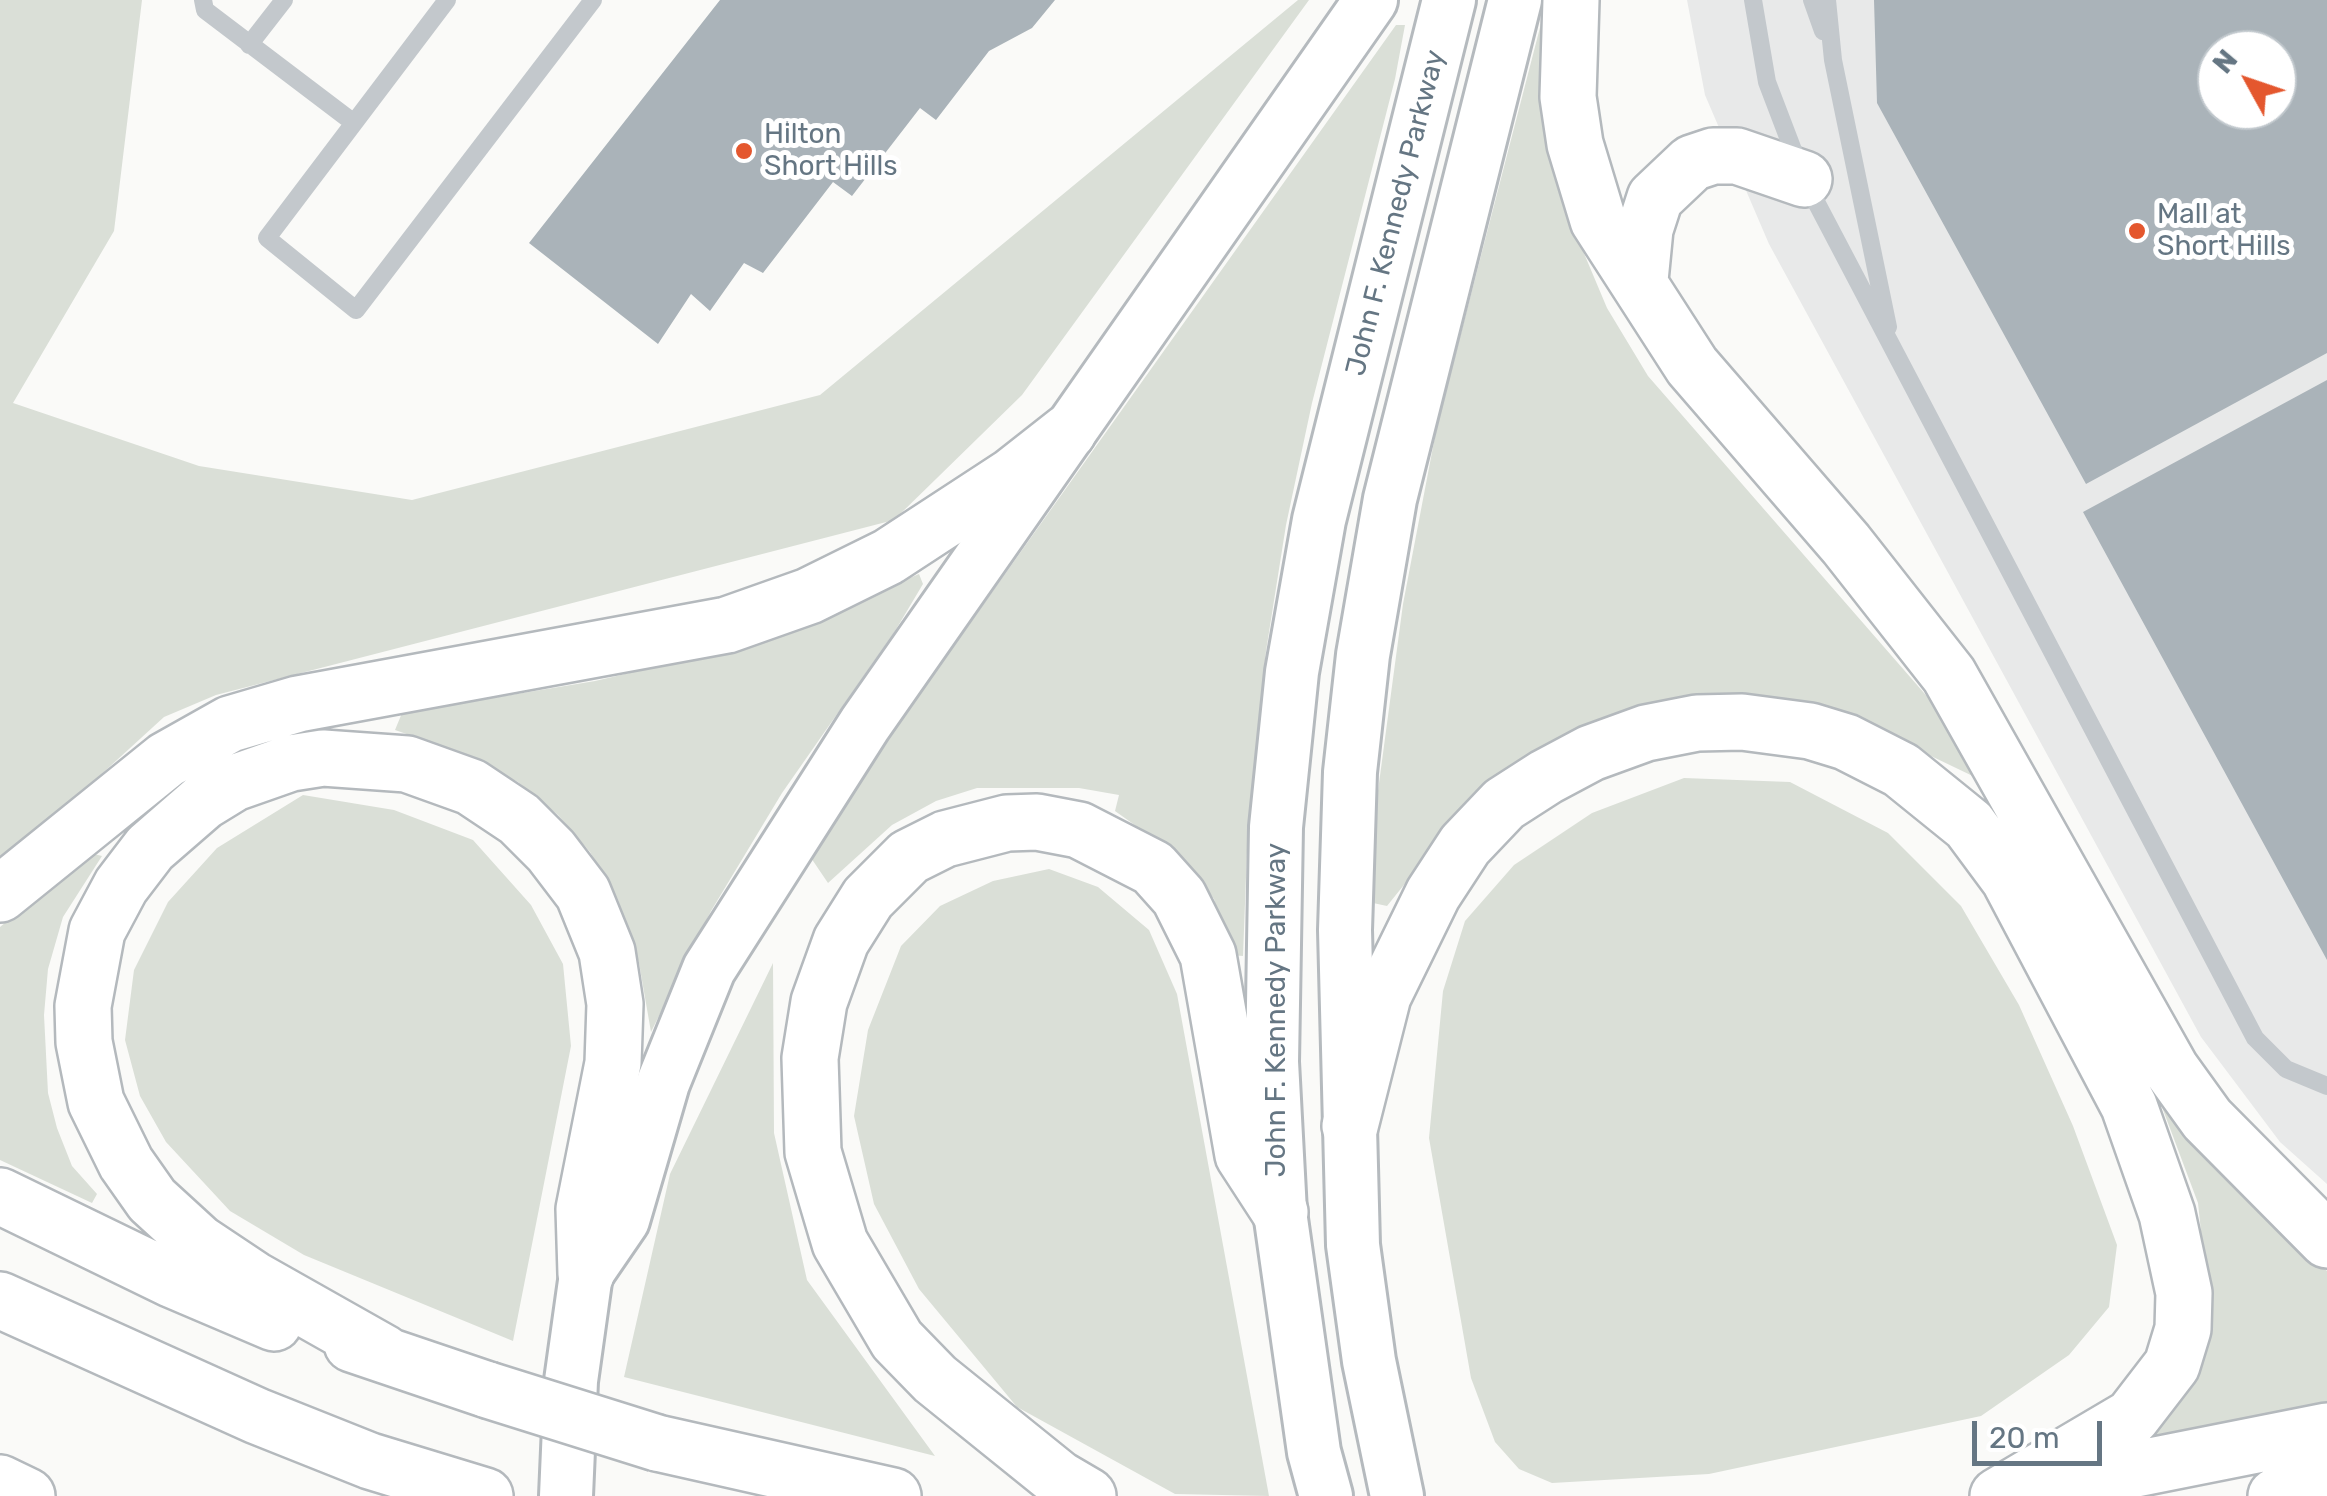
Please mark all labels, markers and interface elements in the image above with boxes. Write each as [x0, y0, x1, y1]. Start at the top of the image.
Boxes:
north arrow [2197, 30, 2297, 130]
text: N [2206, 43, 2244, 80]
street label: John F. Kennedy Parkway [1339, 47, 1453, 379]
place label: Hilton Short Hills [764, 118, 898, 184]
marker: Hilton Short Hills [733, 140, 755, 162]
place label: Mall at Short Hills [2157, 198, 2291, 264]
marker: Mall at Short Hills [2126, 220, 2148, 242]
street label: John F. Kennedy Parkway [1260, 843, 1294, 1177]
scale bar [1977, 1401, 2107, 1463]
text: 20 m [1989, 1420, 2060, 1456]

